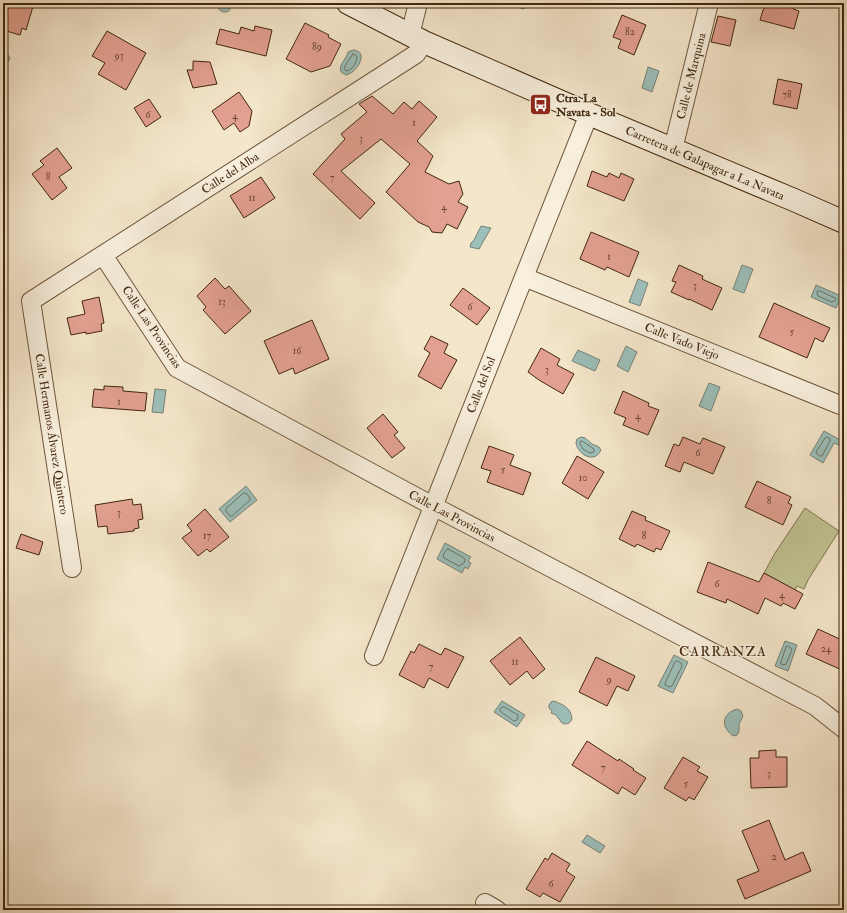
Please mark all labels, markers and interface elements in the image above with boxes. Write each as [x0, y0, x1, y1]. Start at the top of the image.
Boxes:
house number: 82 [625, 26, 635, 38]
street label: Calle de Marquina [674, 30, 710, 121]
house number: 89 [312, 41, 322, 53]
house number: 93 [114, 50, 124, 62]
house number: 78 [782, 89, 792, 101]
place label: Ctra. La Navata - Sol [555, 91, 617, 120]
bus stop icon: Ctra. La Navata - Sol [527, 92, 553, 118]
house number: 6 [145, 109, 151, 121]
house number: 4 [232, 110, 238, 122]
house number: 1 [412, 117, 416, 129]
street label: Carretera de Galapagar a La Navata [623, 123, 788, 204]
house number: 3 [359, 133, 363, 145]
street label: Calle del Alba [199, 149, 263, 197]
house number: 8 [46, 171, 51, 183]
house number: 7 [330, 172, 335, 184]
house number: 11 [248, 192, 256, 204]
house number: 4 [441, 201, 447, 213]
house number: 1 [607, 251, 611, 263]
house number: 3 [693, 280, 697, 292]
street label: Calle Las Provincias [118, 283, 185, 371]
house number: 13 [218, 296, 226, 308]
house number: 6 [467, 301, 473, 313]
street label: Calle Vado Viejo [642, 320, 721, 363]
house number: 5 [790, 326, 795, 338]
house number: 16 [293, 345, 302, 357]
street label: Calle Hermanos Álvarez Quintero [31, 353, 72, 516]
street label: Calle del Sol [464, 355, 499, 416]
house number: 3 [545, 364, 549, 376]
house number: 1 [117, 396, 121, 408]
house number: 4 [635, 410, 641, 422]
house number: 6 [695, 447, 701, 459]
house number: 5 [501, 464, 506, 476]
house number: 10 [579, 472, 587, 484]
street label: Calle Las Provincias [406, 487, 498, 546]
house number: 8 [767, 495, 772, 507]
house number: 3 [117, 507, 121, 519]
house number: 17 [203, 530, 211, 542]
house number: 8 [642, 530, 647, 542]
house number: 6 [714, 578, 720, 590]
house number: 4 [779, 589, 785, 601]
district label: CARRANZA [679, 643, 767, 660]
house number: 24 [821, 643, 832, 655]
house number: 11 [511, 656, 519, 668]
house number: 7 [429, 661, 434, 673]
house number: 9 [605, 674, 612, 686]
house number: 7 [601, 762, 606, 774]
house number: 3 [767, 768, 771, 780]
house number: 5 [684, 778, 689, 790]
house number: 2 [771, 851, 777, 863]
house number: 6 [548, 878, 554, 890]

